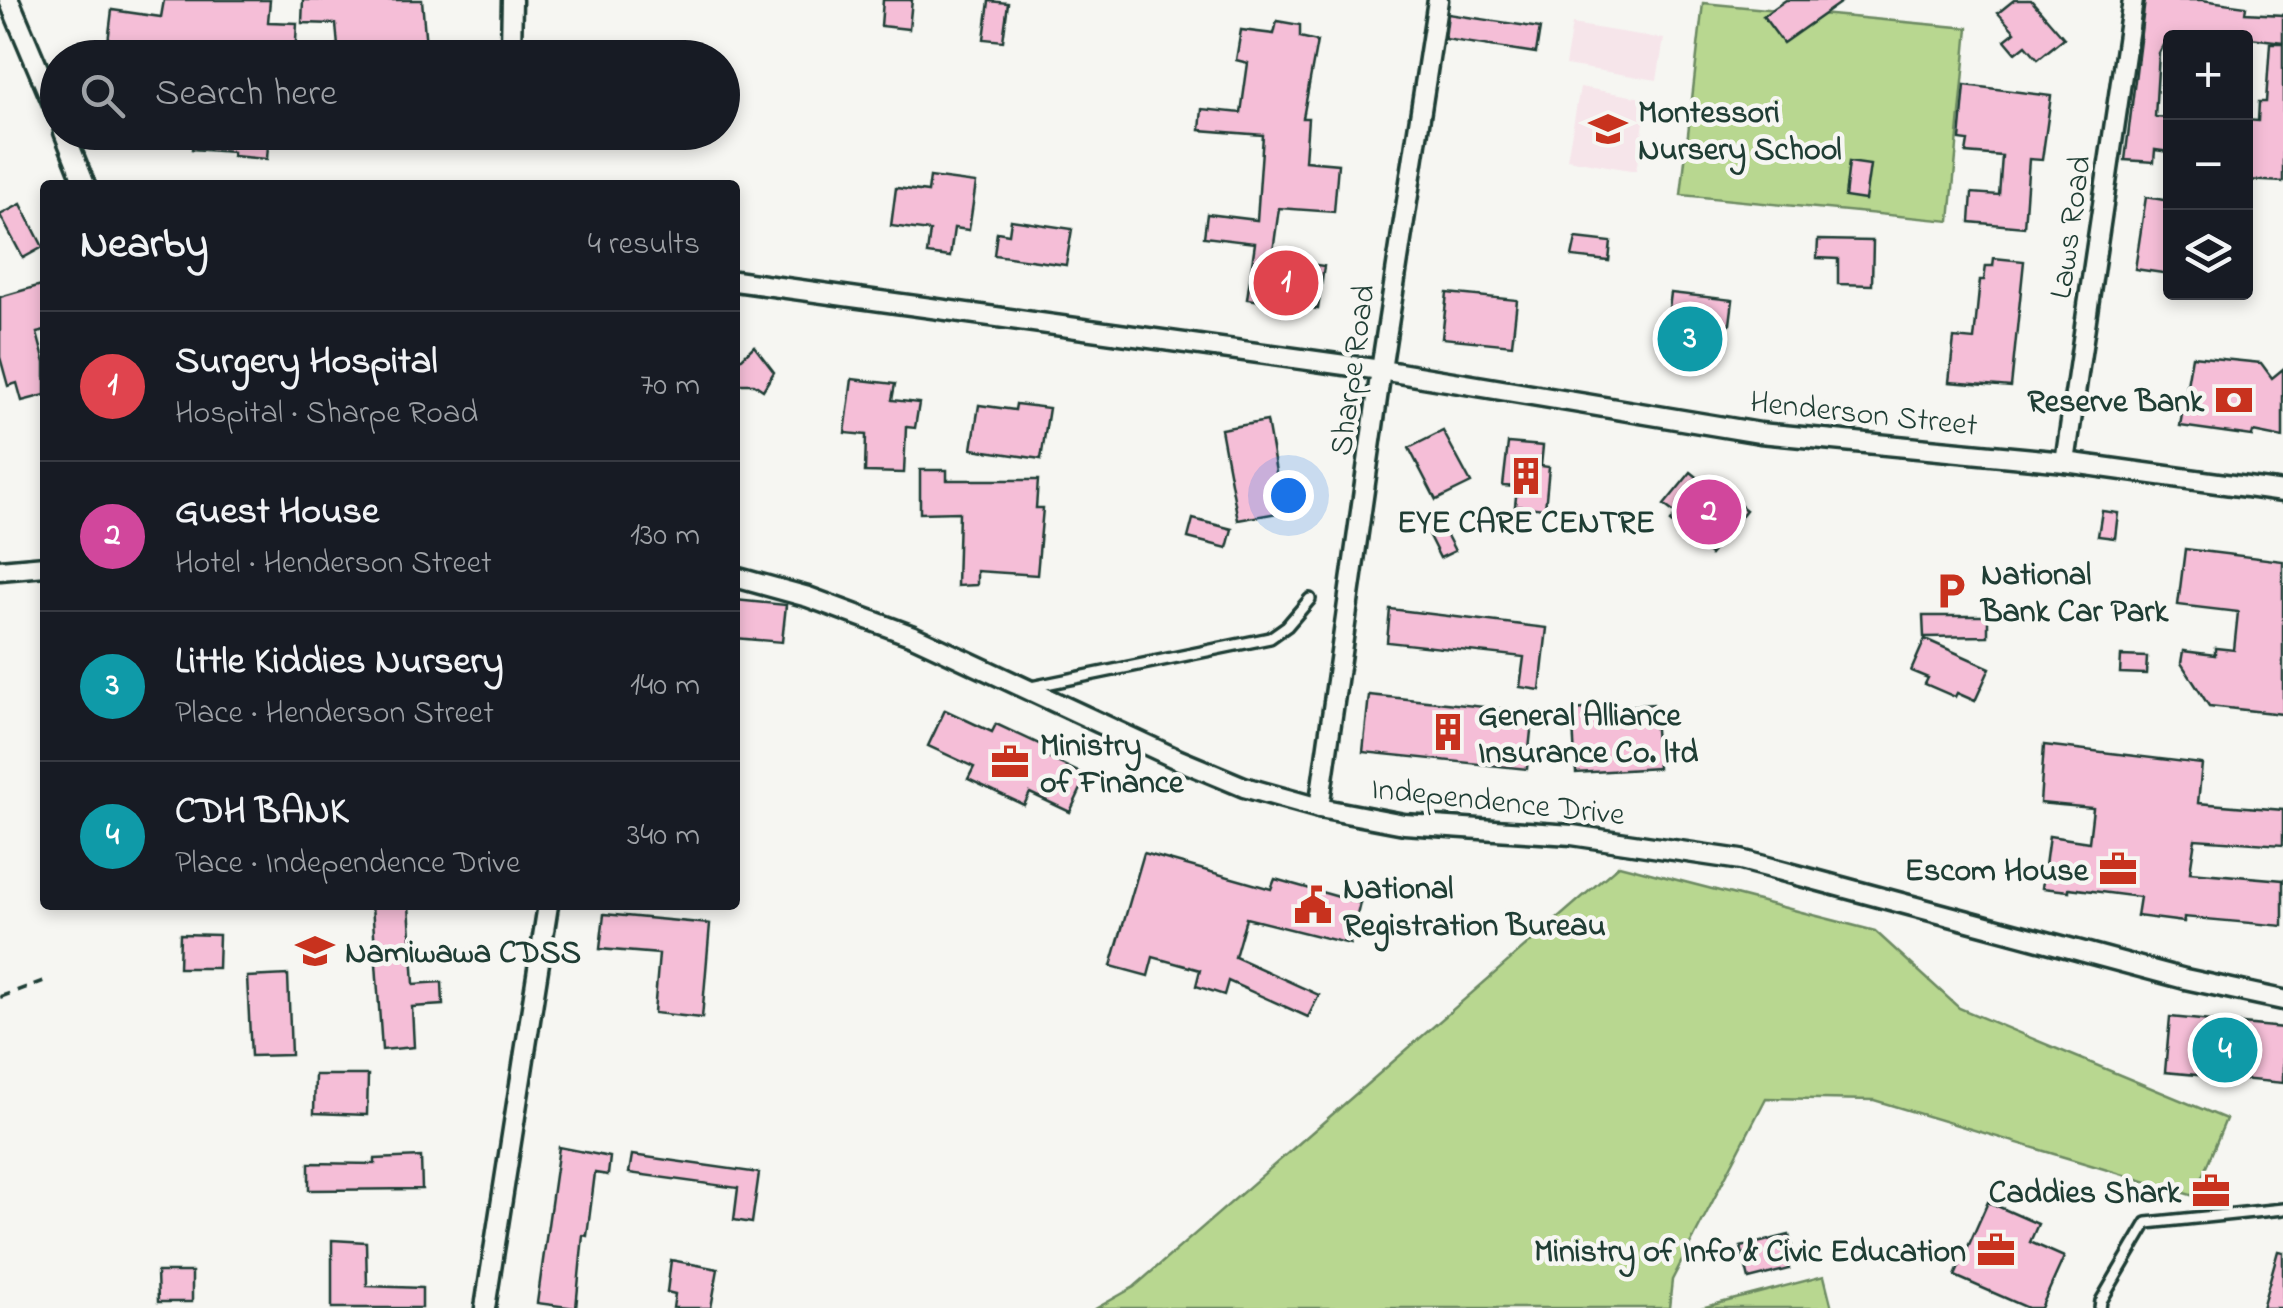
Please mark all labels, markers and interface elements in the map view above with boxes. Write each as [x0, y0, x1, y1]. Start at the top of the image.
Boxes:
map controls [2163, 30, 2253, 300]
button: + [2163, 30, 2253, 120]
search box [40, 40, 740, 150]
text: Search here [155, 67, 337, 123]
icon: search [75, 68, 130, 123]
place label: Montessori Nursery School [1638, 91, 1842, 176]
school or university icon: Montessori Nursery School [1587, 108, 1629, 150]
button: − [2163, 120, 2253, 210]
street label: Laws Road [2039, 153, 2106, 302]
button: layers [2163, 210, 2253, 300]
text: Nearby [80, 215, 208, 276]
text: 4 results [588, 222, 700, 269]
pin: 1 [1254, 246, 1318, 320]
street label: Sharpe Road [1319, 282, 1390, 459]
pin: 3 [1658, 302, 1722, 376]
text: Surgery Hospital [175, 335, 438, 391]
text: 1 [107, 363, 118, 410]
text: 70 m [640, 363, 700, 410]
bank icon: Reserve Bank [2213, 379, 2255, 421]
street label: Henderson Street [1748, 380, 1980, 451]
place label: Reserve Bank [2027, 380, 2205, 427]
text: Hospital · Sharpe Road [175, 391, 478, 438]
building icon: EYE CARE CENTRE [1505, 455, 1547, 497]
your location [1263, 470, 1314, 521]
pin: 2 [1676, 474, 1742, 550]
text: Guest House [175, 485, 379, 541]
place label: EYE CARE CENTRE [1397, 501, 1655, 548]
text: 2 [105, 513, 120, 560]
text: 130 m [630, 513, 700, 560]
text: Hotel · Henderson Street [175, 541, 492, 588]
place label: National Bank Car Park [1979, 553, 2169, 637]
parking icon: National Bank Car Park [1930, 570, 1972, 612]
text: Little Kiddies Nursery [175, 635, 503, 691]
text: 3 [106, 663, 119, 710]
text: 140 m [630, 663, 700, 710]
text: Place · Henderson Street [175, 691, 494, 738]
place label: General Alliance Insurance Co. ltd [1478, 694, 1698, 778]
building icon: General Alliance Insurance Co. ltd [1427, 711, 1469, 753]
place label: Ministry of Finance [1040, 724, 1185, 808]
office icon: Ministry of Finance [989, 741, 1031, 783]
street label: Independence Drive [1369, 767, 1627, 840]
text: CDH BANK [175, 785, 348, 841]
text: 4 [106, 813, 119, 860]
text: 340 m [627, 813, 700, 860]
text: Place · Independence Drive [175, 841, 520, 888]
office icon: Escom House [2097, 848, 2139, 890]
place label: Escom House [1905, 849, 2090, 896]
place label: National Registration Bureau [1343, 867, 1606, 952]
public building icon: National Registration Bureau [1292, 884, 1334, 926]
school or university icon: Namiwawa CDSS [294, 930, 336, 972]
place label: Namiwawa CDSS [345, 931, 581, 978]
pin: 4 [2192, 1012, 2258, 1088]
office icon: Caddies Shark [2190, 1170, 2232, 1212]
place label: Caddies Shark [1989, 1171, 2182, 1218]
office icon: Ministry of Info & Civic Education [1975, 1229, 2017, 1271]
place label: Ministry of Info & Civic Education [1534, 1230, 1966, 1278]

